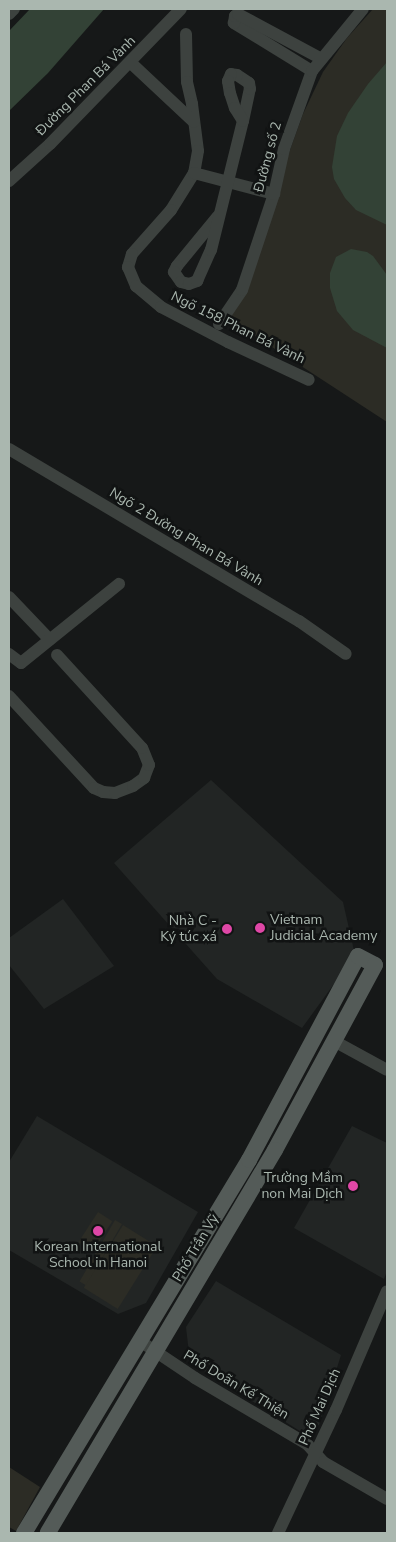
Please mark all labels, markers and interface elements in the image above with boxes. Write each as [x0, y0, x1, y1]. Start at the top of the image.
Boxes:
street label: Đường Phan Bá Vành [33, 33, 139, 139]
street label: Đường số 2 [251, 120, 285, 194]
street label: Ngõ 158 Phan Bá Vành [168, 288, 308, 368]
street label: Ngõ 2 Đường Phan Bá Vành [106, 484, 266, 590]
place label: Vietnam Judicial Academy [270, 912, 377, 944]
place label: Nhà C - Ký túc xá [160, 913, 217, 946]
marker: Vietnam Judicial Academy [254, 922, 266, 934]
marker: Nhà C - Ký túc xá [221, 923, 233, 935]
place label: Trường Mầm non Mai Dịch [261, 1170, 343, 1202]
marker: Trường Mầm non Mai Dịch [347, 1180, 359, 1192]
street label: Phố Trần Vỹ [169, 1211, 223, 1285]
marker: Korean International School in Hanoi [92, 1225, 104, 1237]
place label: Korean International School in Hanoi [34, 1239, 162, 1272]
street label: Phố Doãn Kế Thiện [180, 1347, 292, 1423]
street label: Phố Mai Dịch [296, 1366, 344, 1448]

